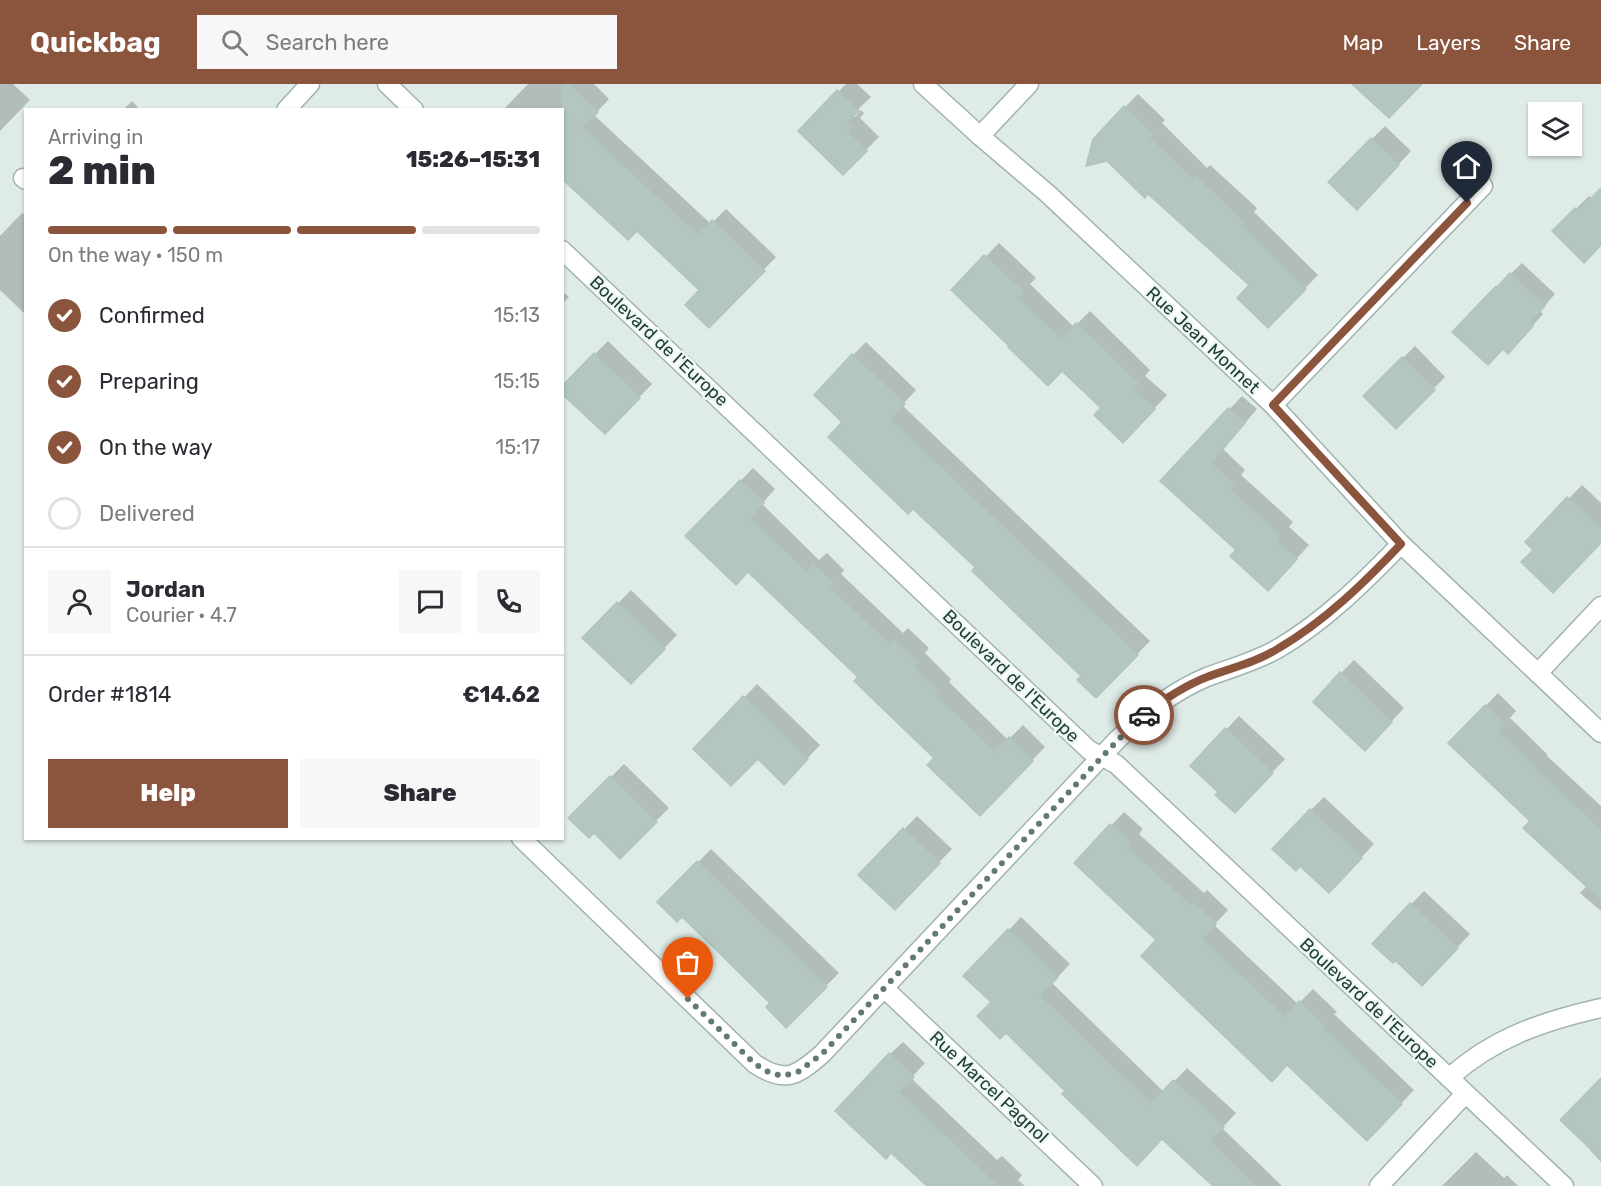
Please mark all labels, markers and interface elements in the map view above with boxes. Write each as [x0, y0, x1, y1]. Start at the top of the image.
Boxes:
search box [197, 15, 617, 69]
text: Quickbag [30, 26, 161, 59]
icon: search [218, 26, 251, 59]
text: Search here [266, 29, 389, 56]
text: Map [1342, 30, 1383, 55]
text: Layers [1416, 30, 1481, 55]
text: Share [1514, 30, 1571, 55]
map controls [1528, 102, 1582, 156]
button: layers [1528, 102, 1582, 156]
text: Arriving in [48, 125, 143, 149]
pin [1441, 141, 1492, 203]
text: 15:26–15:31 [406, 146, 540, 173]
text: 2 min [48, 148, 156, 194]
icon: home [1450, 150, 1483, 183]
text: On the way · 150 m [48, 243, 223, 267]
street label: Boulevard de l'Europe [585, 271, 733, 411]
street label: Rue Jean Monnet [1142, 282, 1264, 398]
icon: check [48, 299, 81, 332]
text: Confirmed [99, 302, 205, 329]
text: 15:13 [494, 303, 540, 327]
icon: check [48, 365, 81, 398]
text: Preparing [99, 368, 199, 395]
text: 15:15 [494, 369, 540, 393]
icon: check [48, 431, 81, 464]
text: On the way [99, 434, 213, 461]
text: 15:17 [496, 435, 540, 459]
text: Delivered [99, 500, 195, 527]
button: person [48, 570, 111, 633]
button: chat [399, 570, 462, 633]
button: phone [477, 570, 540, 633]
text: Jordan [126, 576, 205, 603]
text: Courier · 4.7 [126, 603, 237, 627]
street label: Boulevard de l'Europe [938, 605, 1084, 747]
text: Order #1814 [48, 681, 172, 708]
text: €14.62 [462, 681, 540, 708]
courier [1114, 685, 1174, 745]
icon: car [1128, 699, 1161, 732]
button: Help [48, 759, 288, 828]
button: Share [300, 759, 540, 828]
street label: Boulevard de l'Europe [1295, 933, 1443, 1073]
pin [662, 937, 713, 999]
icon: bag [671, 946, 704, 979]
street label: Rue Marcel Pagnol [925, 1026, 1053, 1148]

